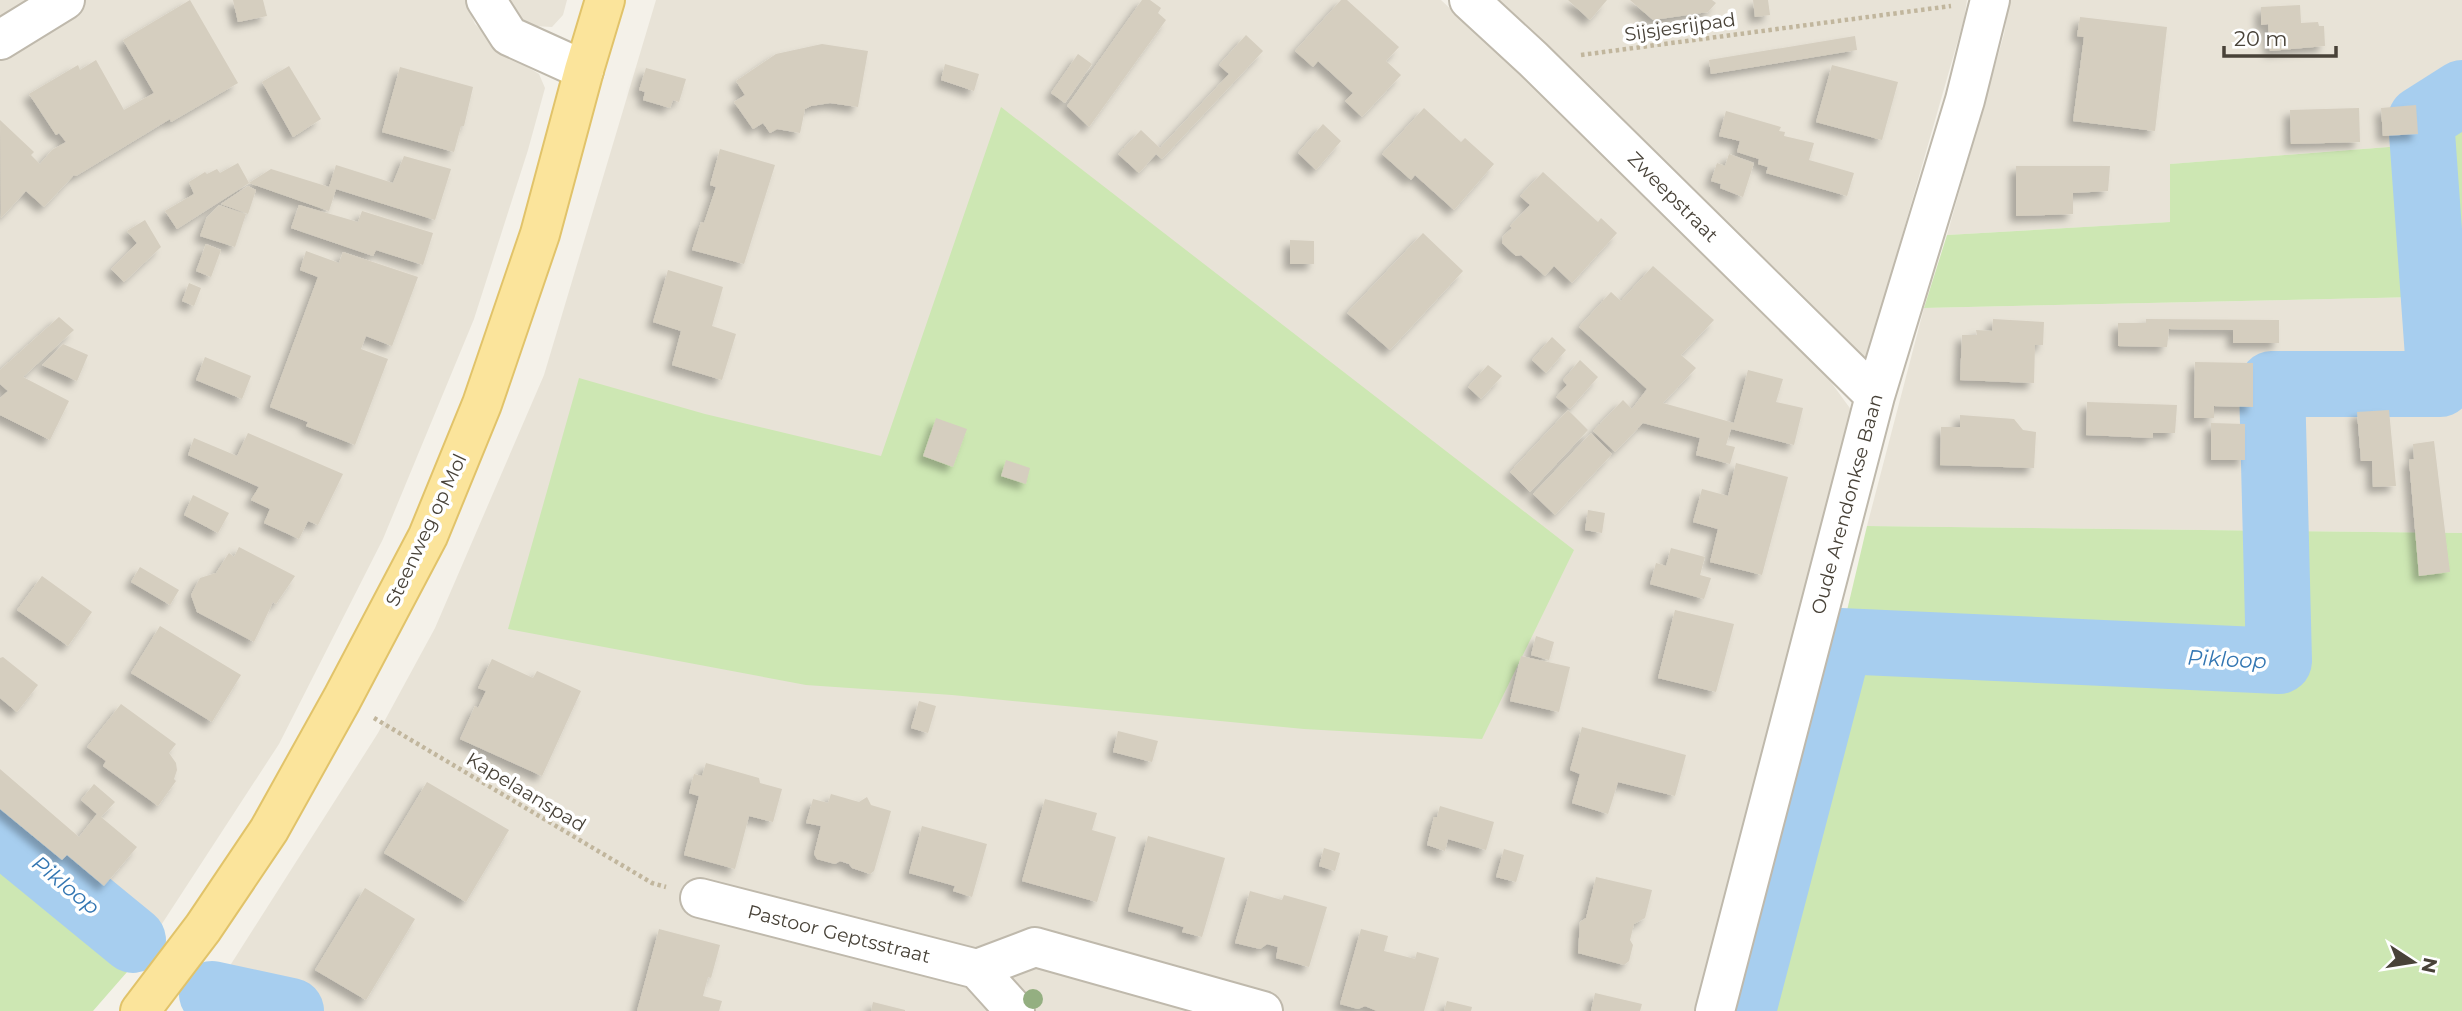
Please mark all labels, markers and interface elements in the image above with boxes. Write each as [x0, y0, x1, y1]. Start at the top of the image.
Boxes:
street label: Sijsjesrijpad [1623, 8, 1737, 46]
scale bar [2224, 14, 2336, 58]
text: 20 m [2234, 26, 2288, 51]
street label: Zweepstraat [1623, 147, 1723, 247]
street label: Oude Arendonkse Baan [1806, 391, 1888, 617]
street label: Steenweg op Mol [381, 450, 471, 610]
water label: Pikloop [2187, 644, 2267, 674]
street label: Kapelaanspad [462, 747, 590, 837]
water label: Pikloop [27, 850, 105, 920]
street label: Pastoor Geptsstraat [745, 900, 933, 968]
north arrow [2378, 927, 2448, 997]
text: N [2416, 956, 2442, 975]

